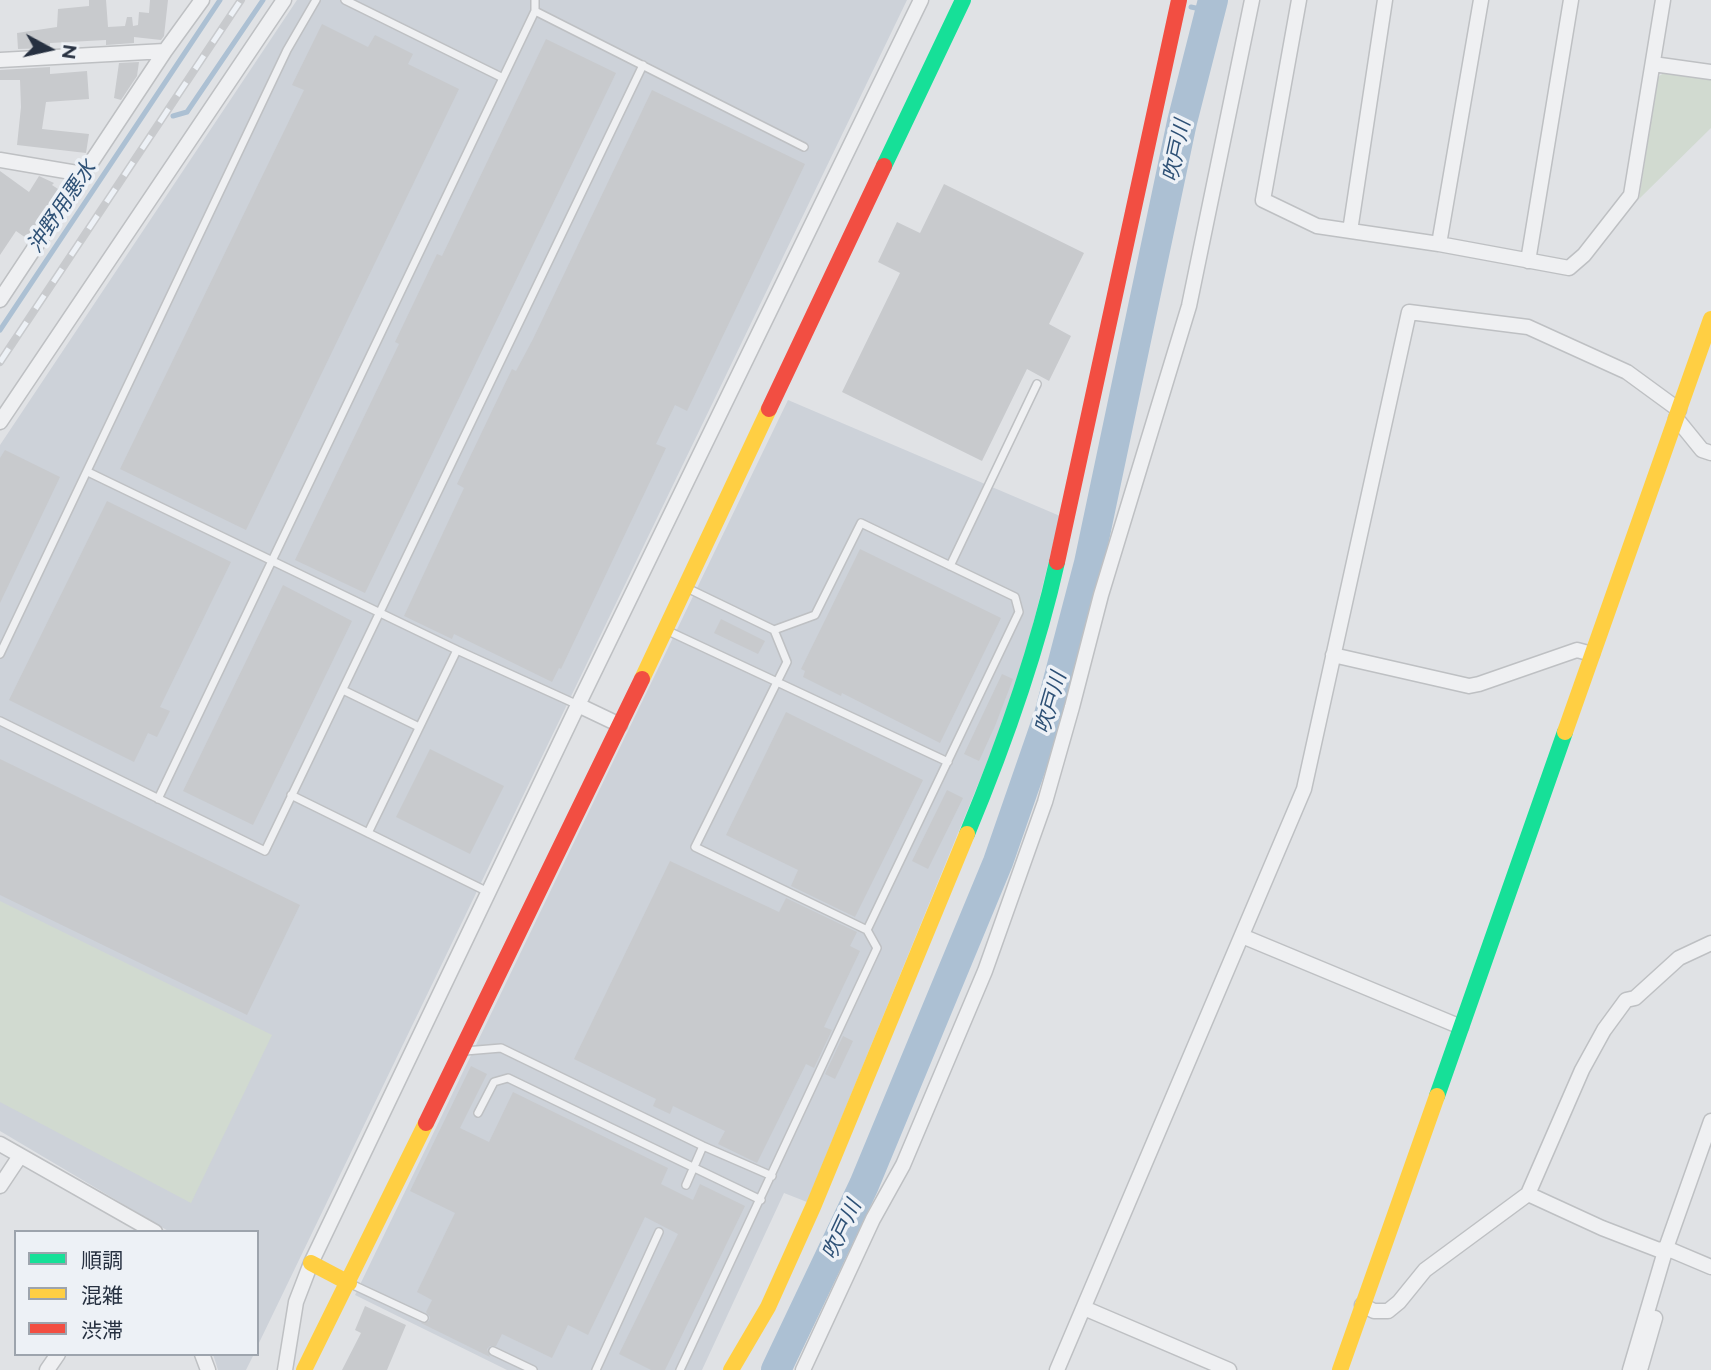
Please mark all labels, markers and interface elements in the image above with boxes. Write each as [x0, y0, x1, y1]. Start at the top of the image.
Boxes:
north arrow [14, 14, 84, 84]
text: N [58, 43, 82, 61]
water label: 吹戸川 [1158, 118, 1196, 184]
water label: 沖野用悪水 [22, 156, 102, 258]
water label: 吹戸川 [1030, 669, 1072, 737]
water label: 吹戸川 [817, 1196, 867, 1264]
legend [14, 1230, 259, 1356]
text: 順調 [81, 1248, 123, 1273]
text: 混雑 [81, 1283, 123, 1308]
text: 渋滞 [81, 1318, 123, 1343]

